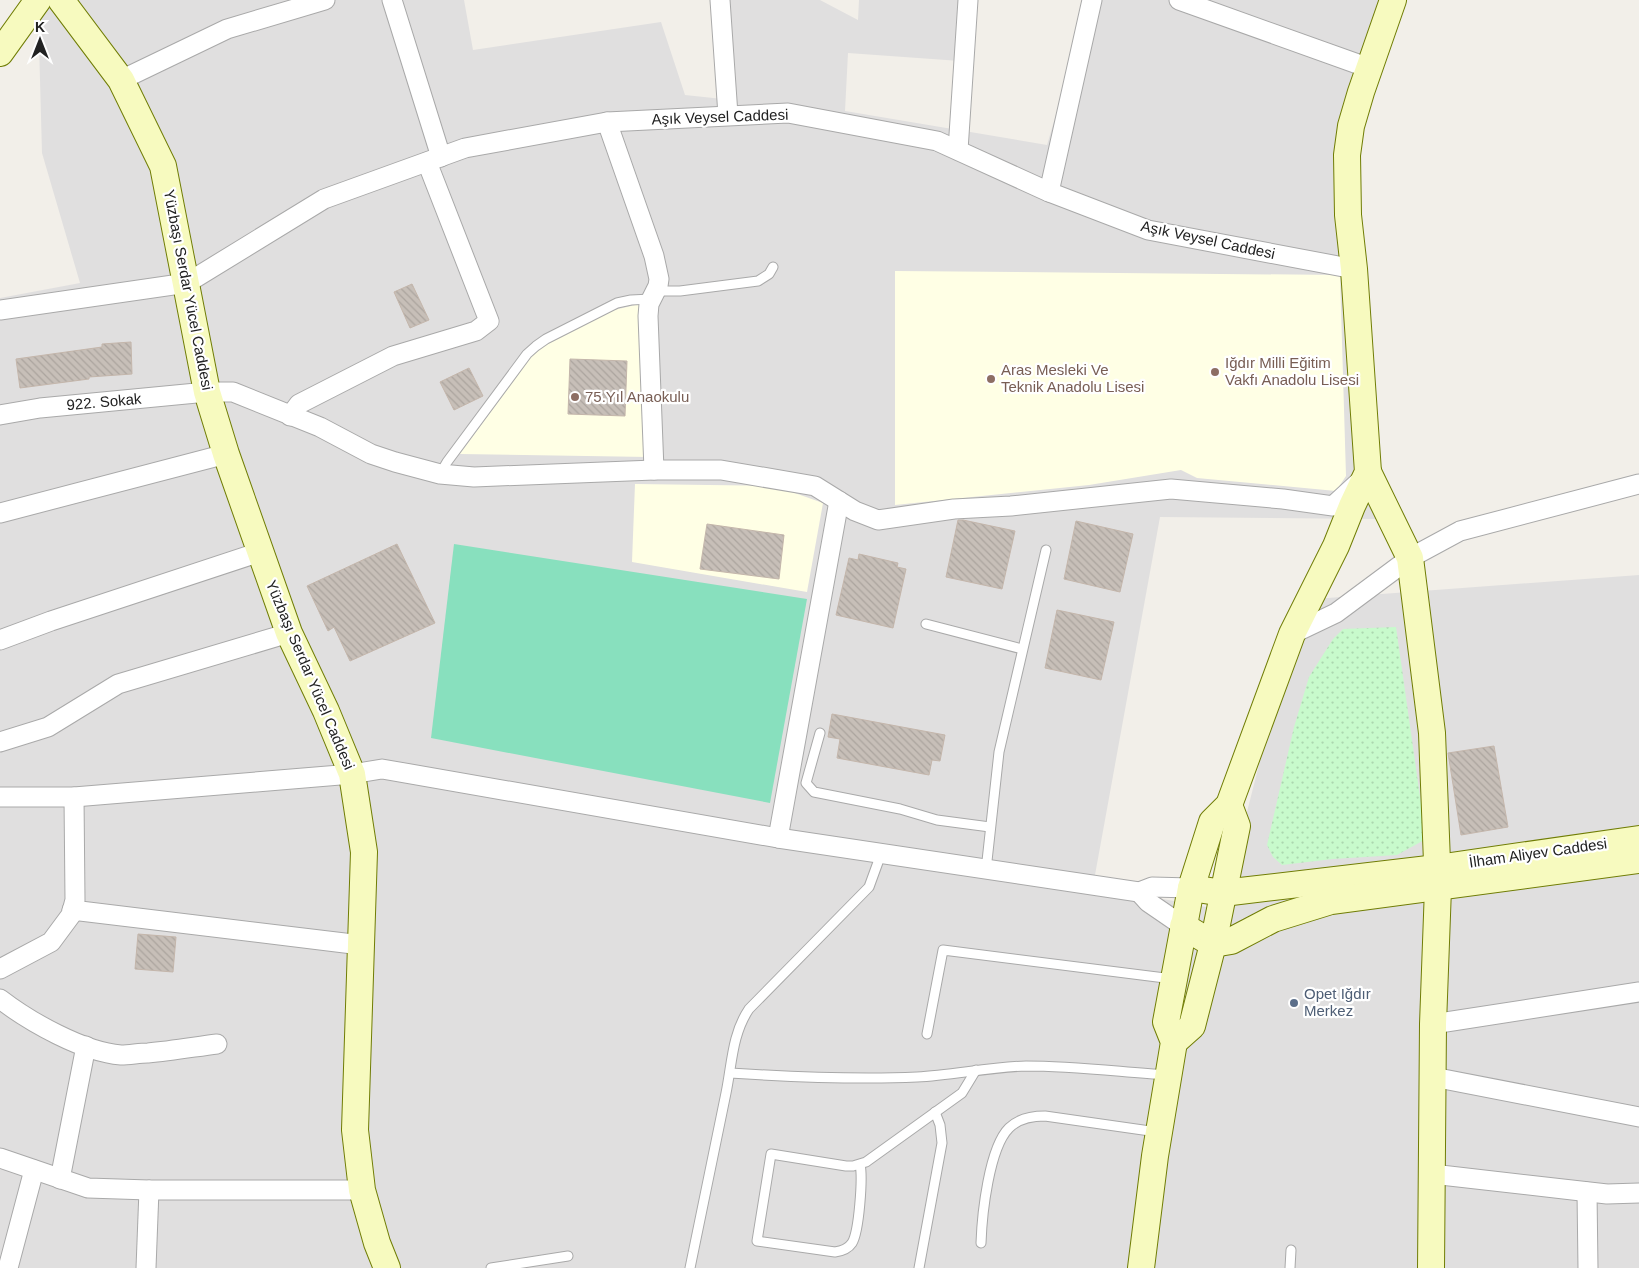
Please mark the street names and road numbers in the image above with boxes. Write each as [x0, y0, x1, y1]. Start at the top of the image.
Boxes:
street label: Aşık Veysel Caddesi [651, 106, 789, 127]
street label: Yüzbaşı Serdar Yücel Caddesi [161, 188, 216, 392]
street label: Aşık Veysel Caddesi [1139, 217, 1277, 262]
street label: 922. Sokak [66, 390, 143, 413]
street label: Yüzbaşı Serdar Yücel Caddesi [263, 578, 358, 772]
street label: İlham Aliyev Caddesi [1468, 834, 1608, 871]

